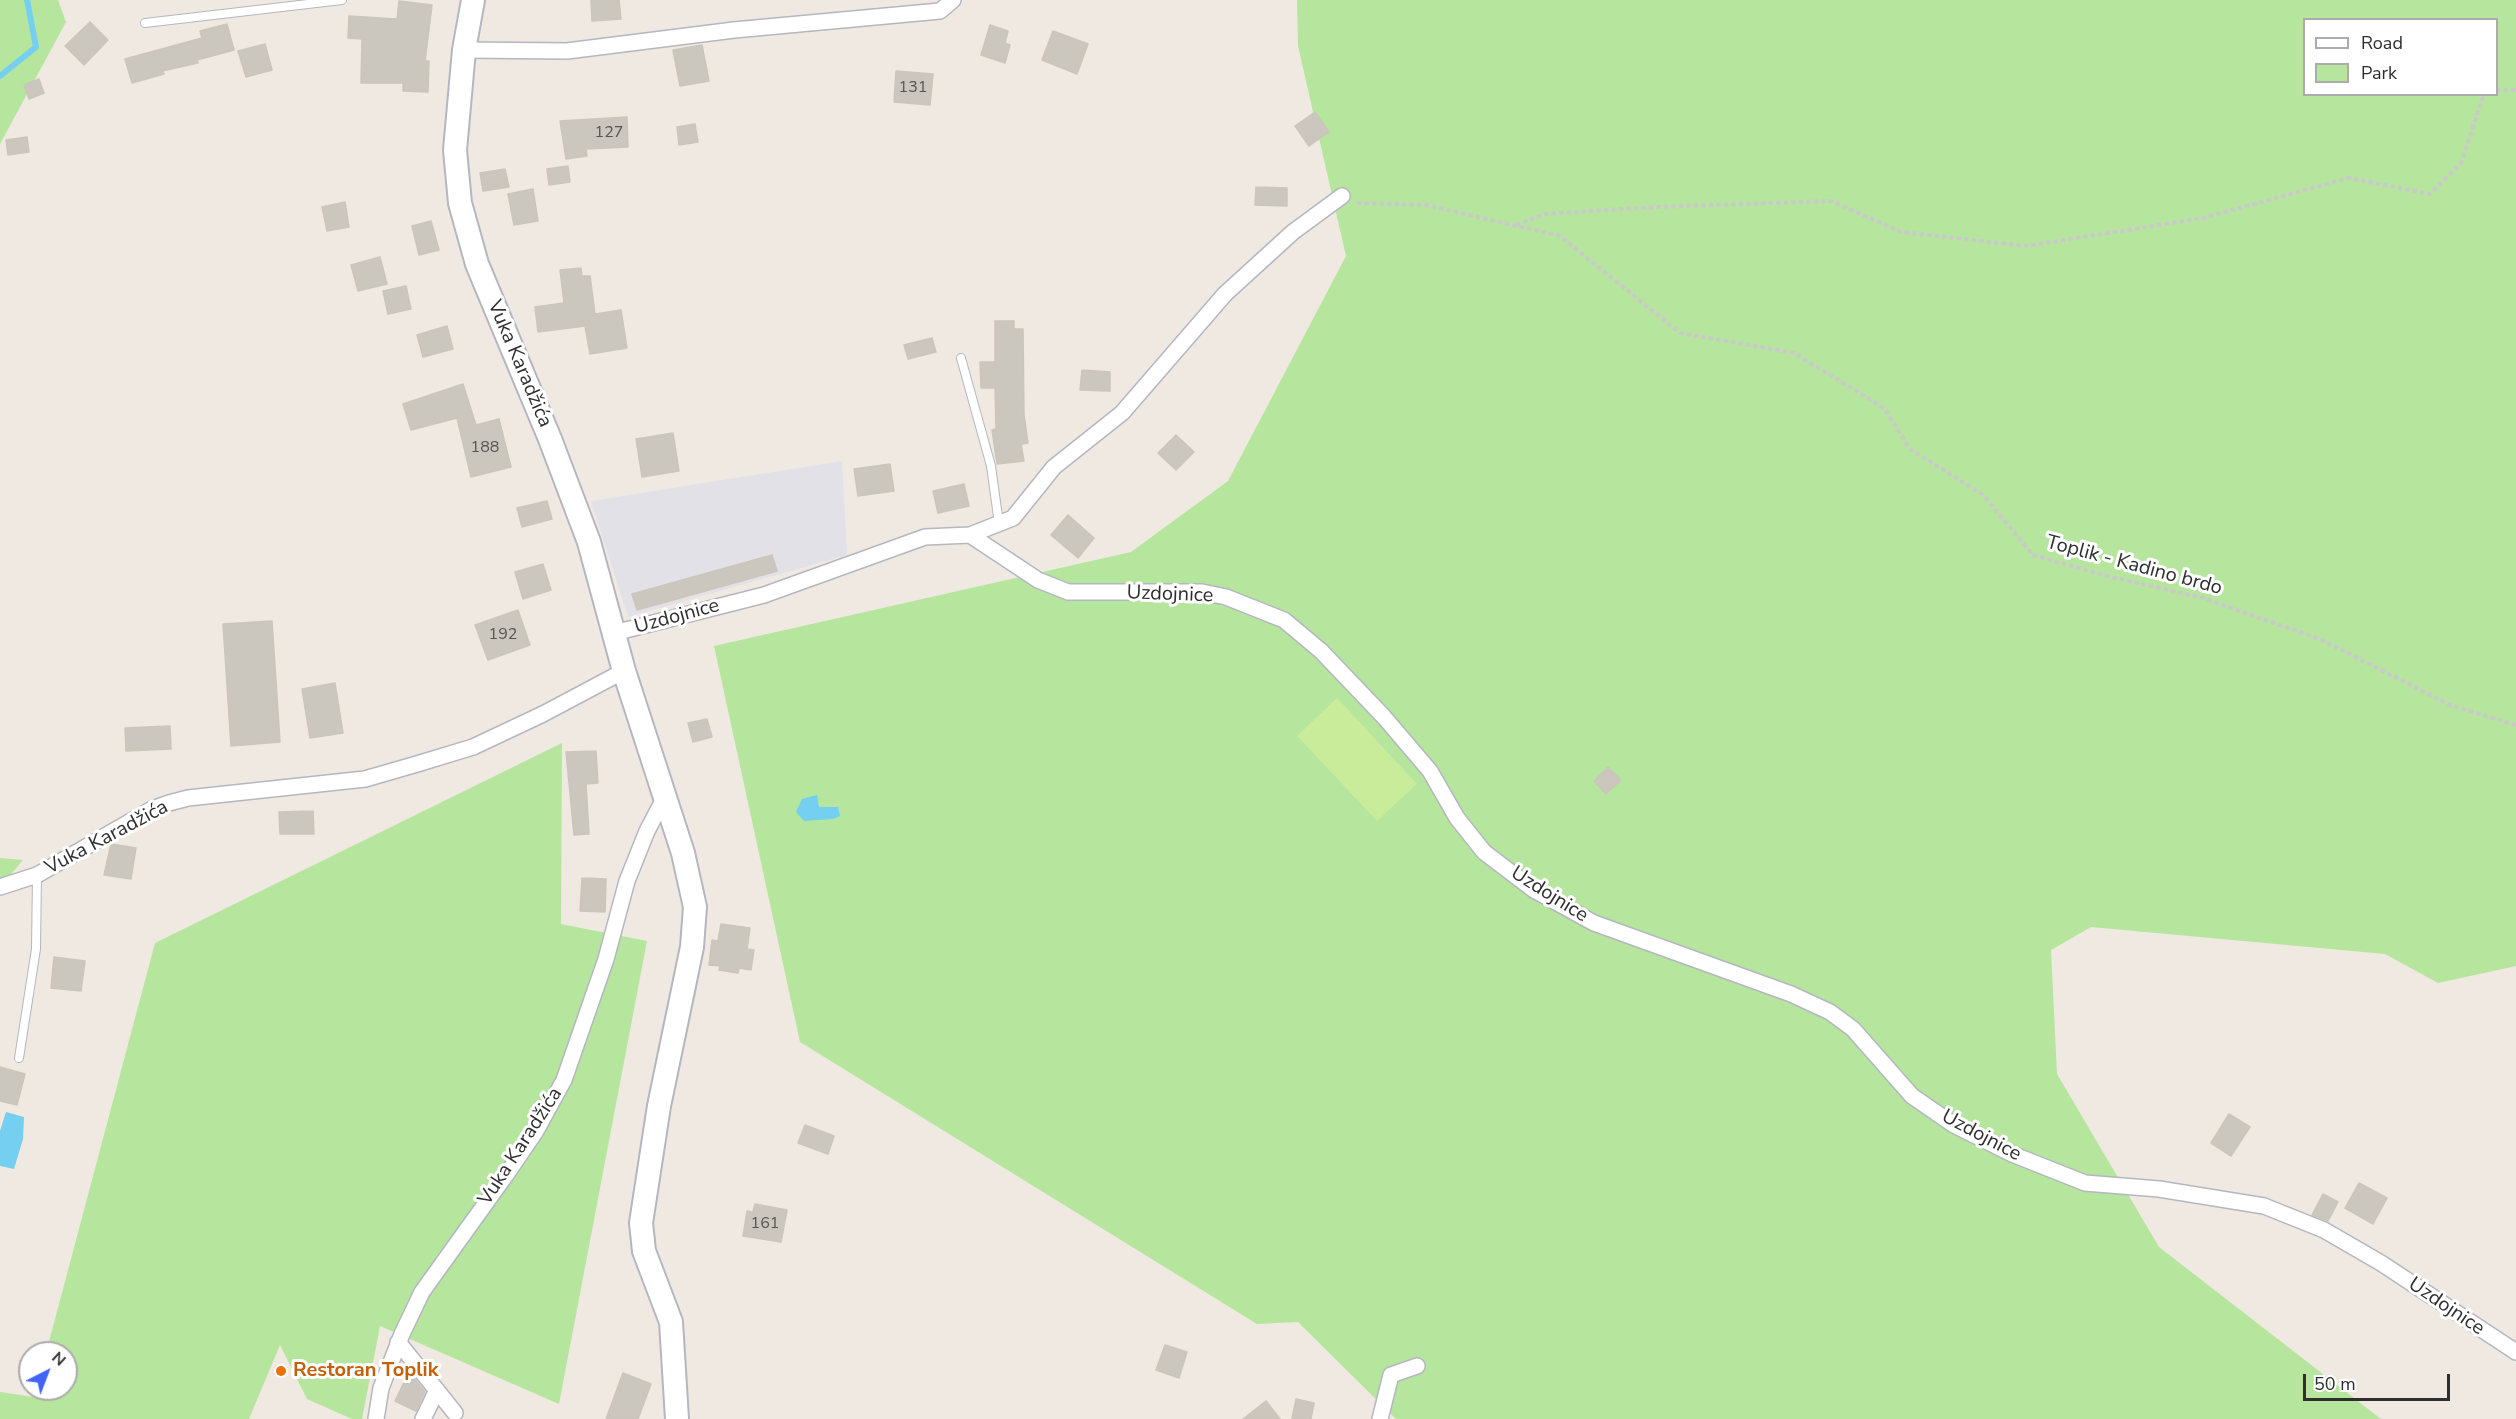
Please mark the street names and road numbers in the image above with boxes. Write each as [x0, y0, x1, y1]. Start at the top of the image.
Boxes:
street label: Vuka Karadžića [481, 297, 557, 431]
street label: Toplik - Kadino brdo [2043, 531, 2225, 601]
street label: Uzdojnice [1126, 581, 1214, 609]
street label: Uzdojnice [632, 594, 722, 640]
street label: Vuka Karadžića [41, 796, 173, 880]
street label: Uzdojnice [1506, 862, 1592, 928]
street label: Vuka Karadžića [474, 1084, 568, 1210]
street label: Uzdojnice [1937, 1105, 2025, 1167]
street label: Uzdojnice [2403, 1273, 2489, 1341]

